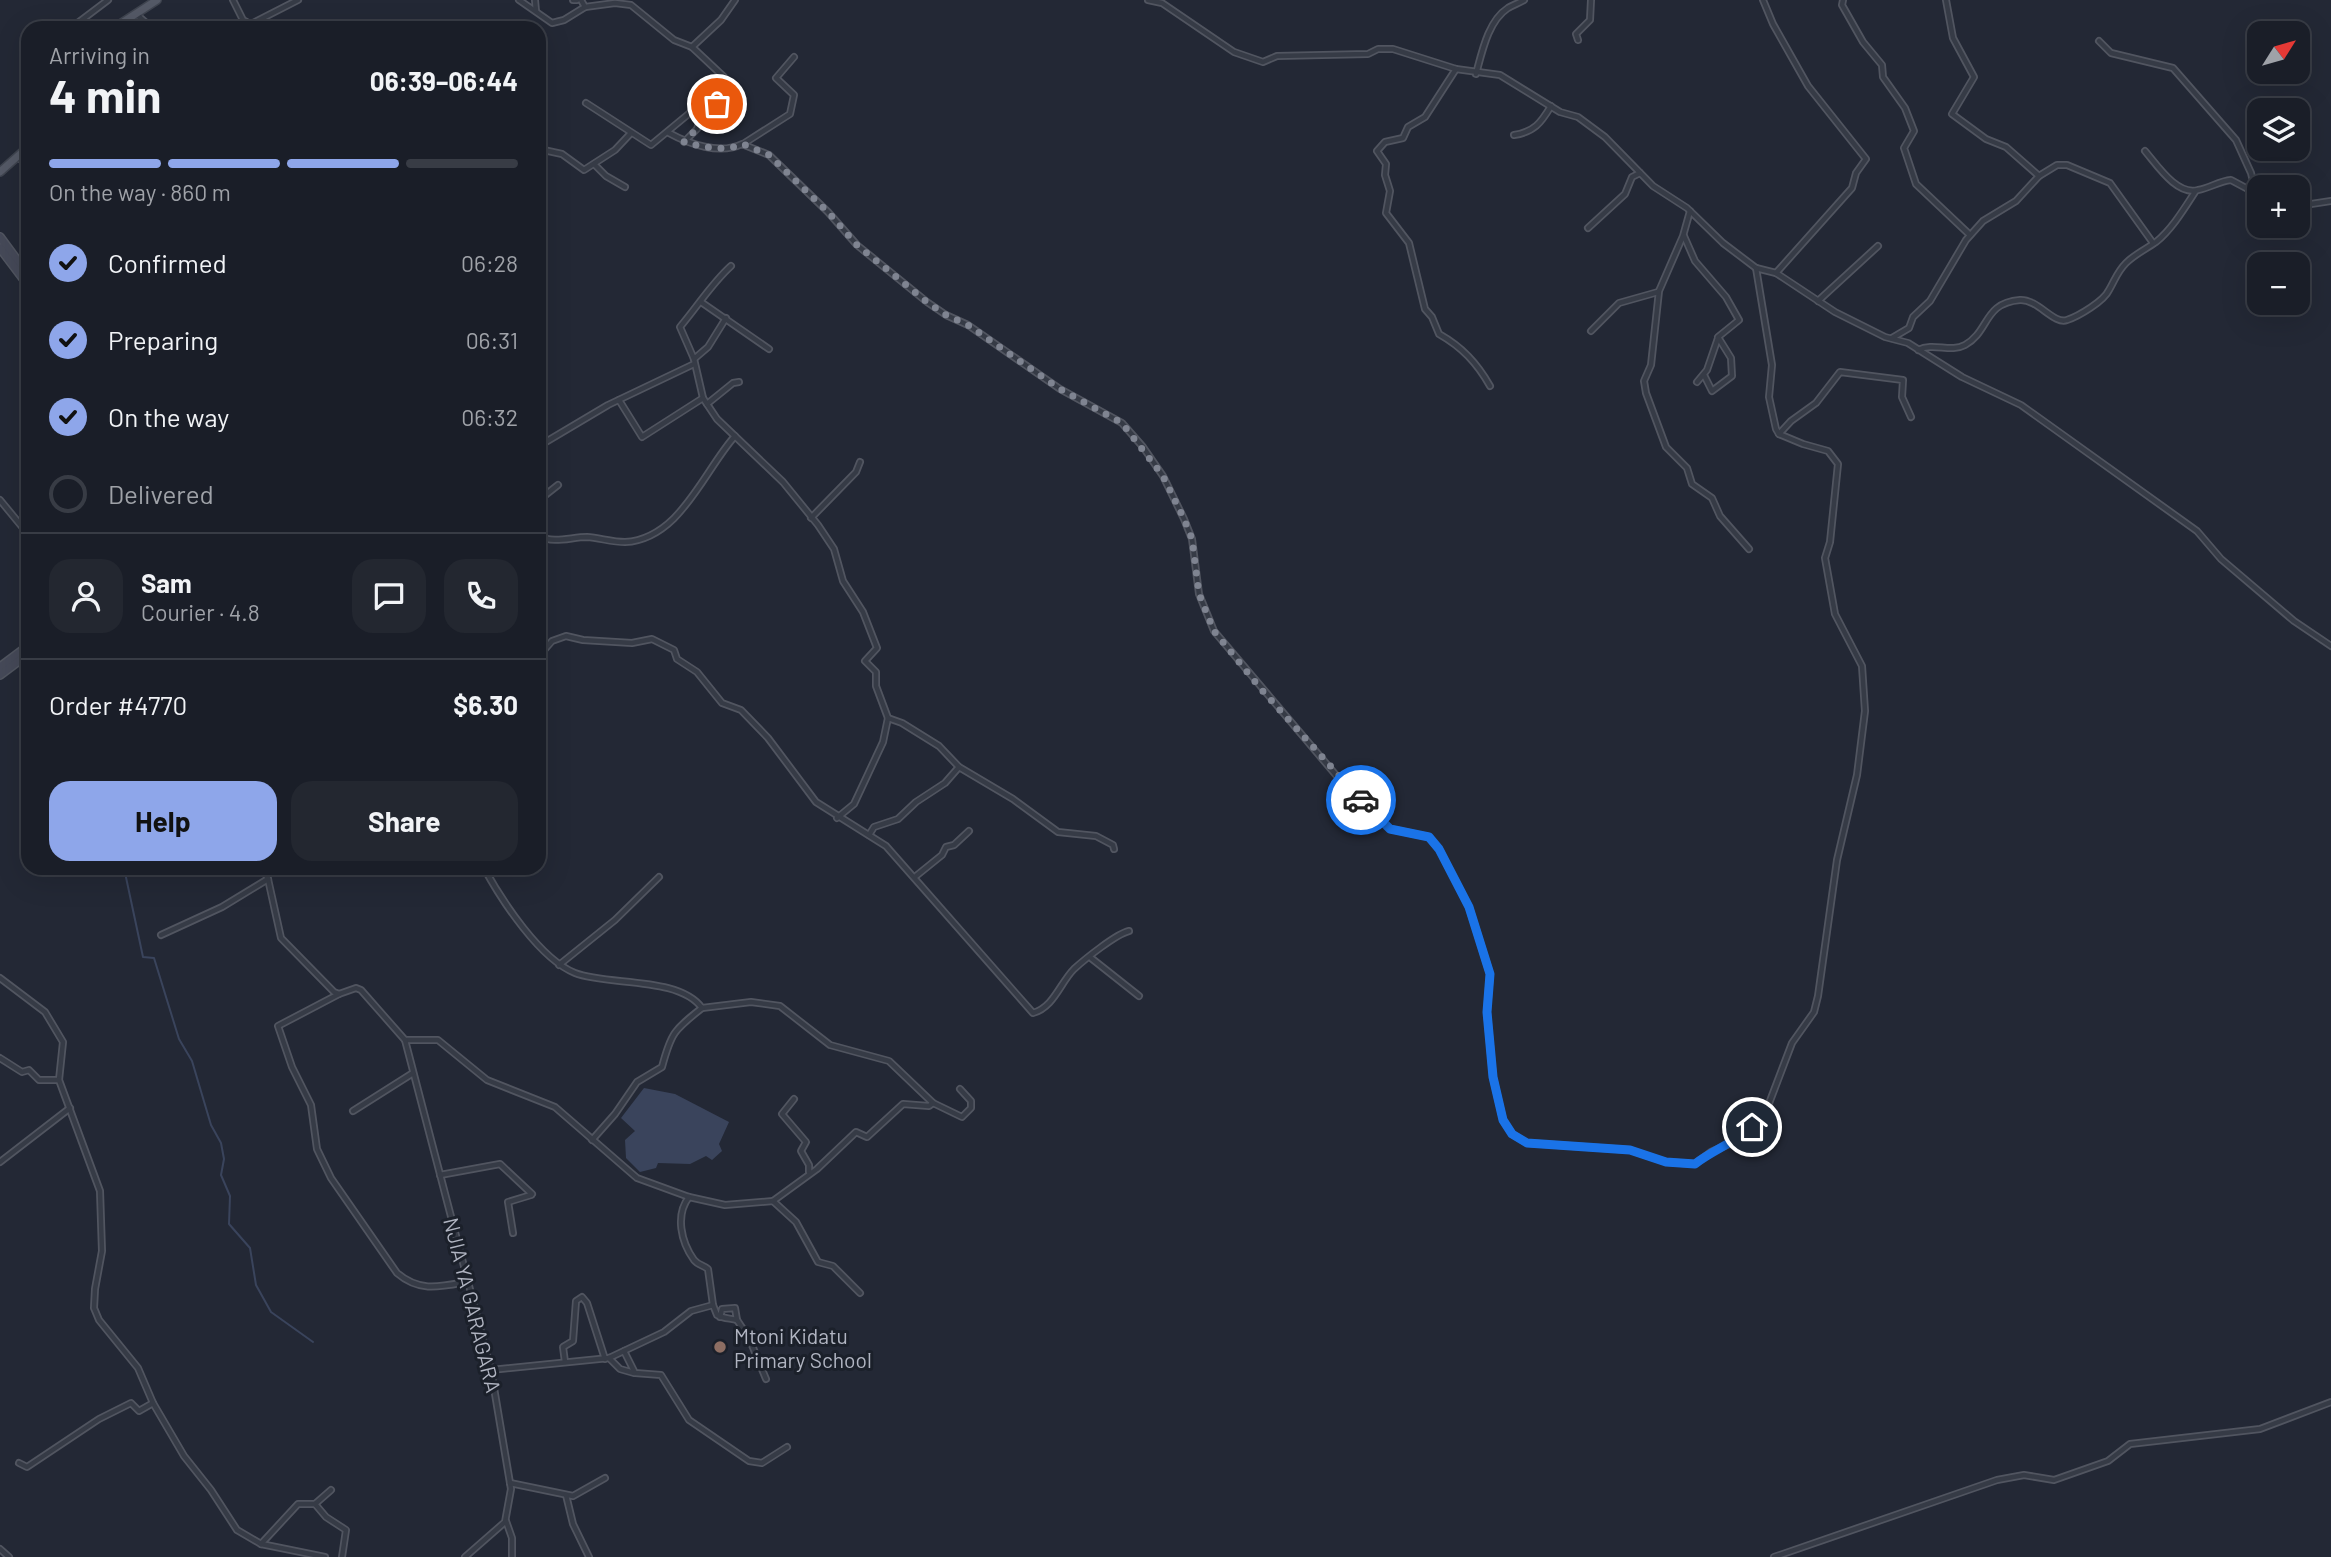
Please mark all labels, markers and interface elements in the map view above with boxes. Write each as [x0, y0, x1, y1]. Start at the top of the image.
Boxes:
north arrow [2247, 21, 2310, 84]
map controls [2247, 21, 2310, 315]
text: Arriving in [49, 41, 150, 69]
text: 06:39–06:44 [370, 65, 518, 96]
text: 4 min [49, 67, 161, 122]
pin [687, 74, 747, 134]
icon: bag [698, 85, 736, 123]
button: layers [2247, 98, 2310, 161]
button: + [2247, 175, 2310, 238]
text: On the way · 860 m [49, 178, 231, 206]
icon: check [49, 244, 87, 282]
text: Confirmed [108, 247, 227, 278]
text: 06:28 [461, 249, 518, 277]
button: − [2247, 252, 2310, 315]
icon: check [49, 321, 87, 359]
text: Preparing [108, 324, 218, 355]
text: 06:31 [466, 326, 518, 354]
icon: check [49, 398, 87, 436]
text: On the way [108, 401, 229, 432]
text: 06:32 [461, 403, 518, 431]
text: Delivered [108, 478, 214, 509]
button: person [49, 559, 123, 633]
button: chat [352, 559, 426, 633]
button: phone [444, 559, 518, 633]
text: Sam [141, 567, 192, 598]
text: Courier · 4.8 [141, 598, 260, 626]
text: Order #4770 [49, 689, 187, 720]
text: $6.30 [453, 689, 518, 720]
courier [1326, 765, 1396, 835]
button: Help [49, 781, 277, 861]
button: Share [291, 781, 518, 861]
icon: car [1342, 781, 1380, 819]
pin [1722, 1097, 1782, 1157]
icon: home [1733, 1108, 1771, 1146]
street label: NJIA YA GARAGARA [439, 1215, 507, 1395]
place label: Mtoni Kidatu Primary School [734, 1323, 872, 1372]
marker: Mtoni Kidatu Primary School [712, 1339, 728, 1355]

